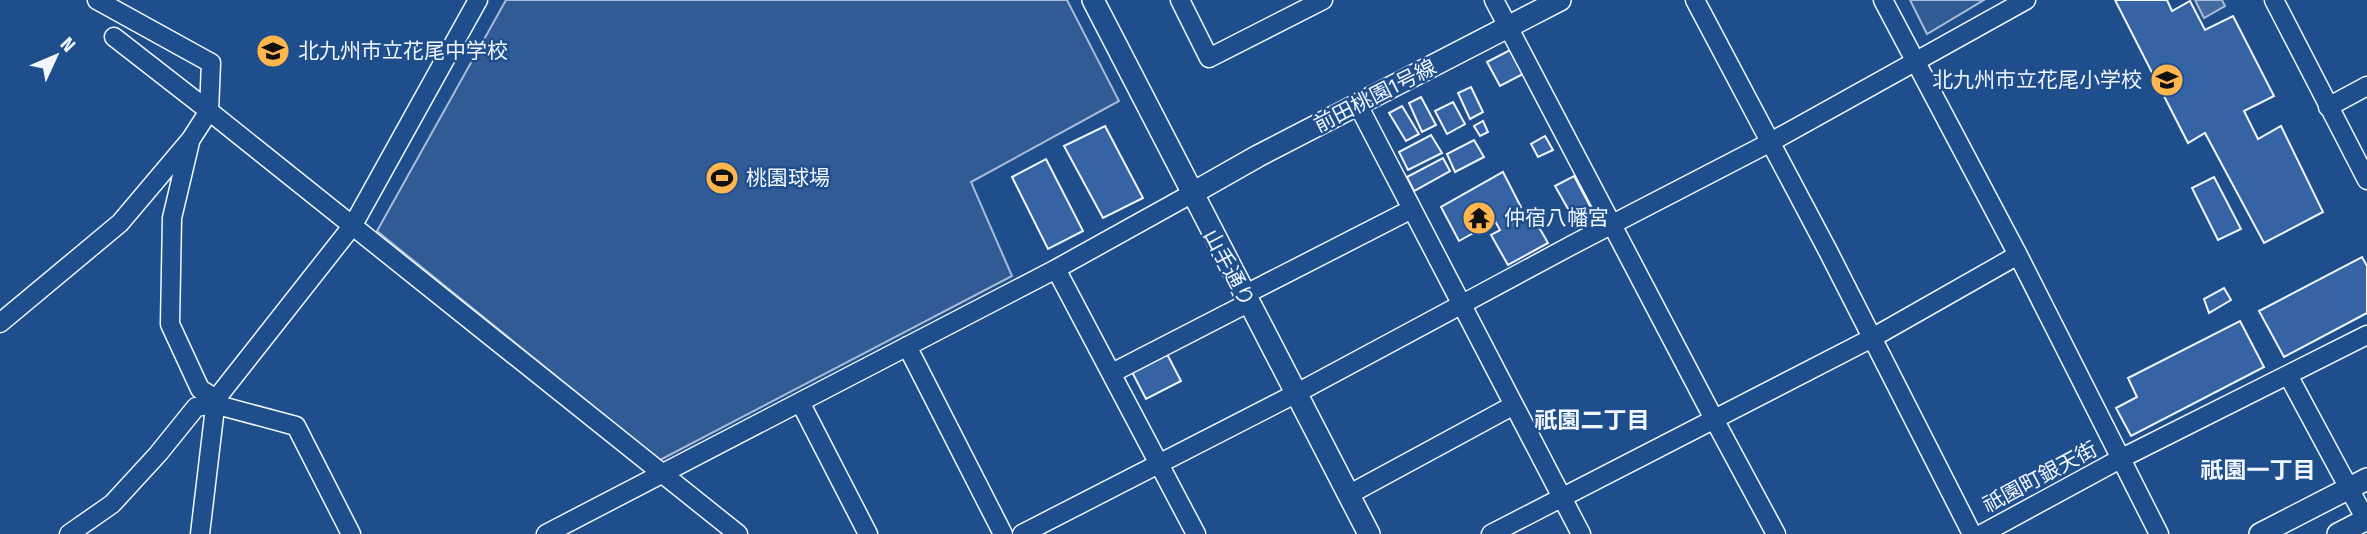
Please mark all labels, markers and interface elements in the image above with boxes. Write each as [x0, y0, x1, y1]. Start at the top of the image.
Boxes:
north arrow [21, 21, 91, 91]
text: N [56, 32, 80, 57]
school or university icon: 北九州市立花尾中学校 [254, 32, 292, 70]
place label: 北九州市立花尾中学校 [298, 38, 508, 64]
street label: 前田桃園1号線 [1309, 54, 1441, 138]
school or university icon: 北九州市立花尾小学校 [2148, 61, 2186, 99]
place label: 北九州市立花尾小学校 [1932, 67, 2142, 93]
sports icon: 桃園球場 [703, 159, 741, 197]
place label: 桃園球場 [746, 165, 830, 191]
temple icon: 仲宿八幡宮 [1460, 199, 1498, 237]
place label: 仲宿八幡宮 [1504, 205, 1609, 231]
street label: 山手通り [1198, 225, 1260, 311]
district label: 祇園二丁目 [1535, 406, 1650, 434]
street label: 祇園町銀天街 [1978, 436, 2102, 518]
district label: 祇園一丁目 [2201, 456, 2316, 484]

